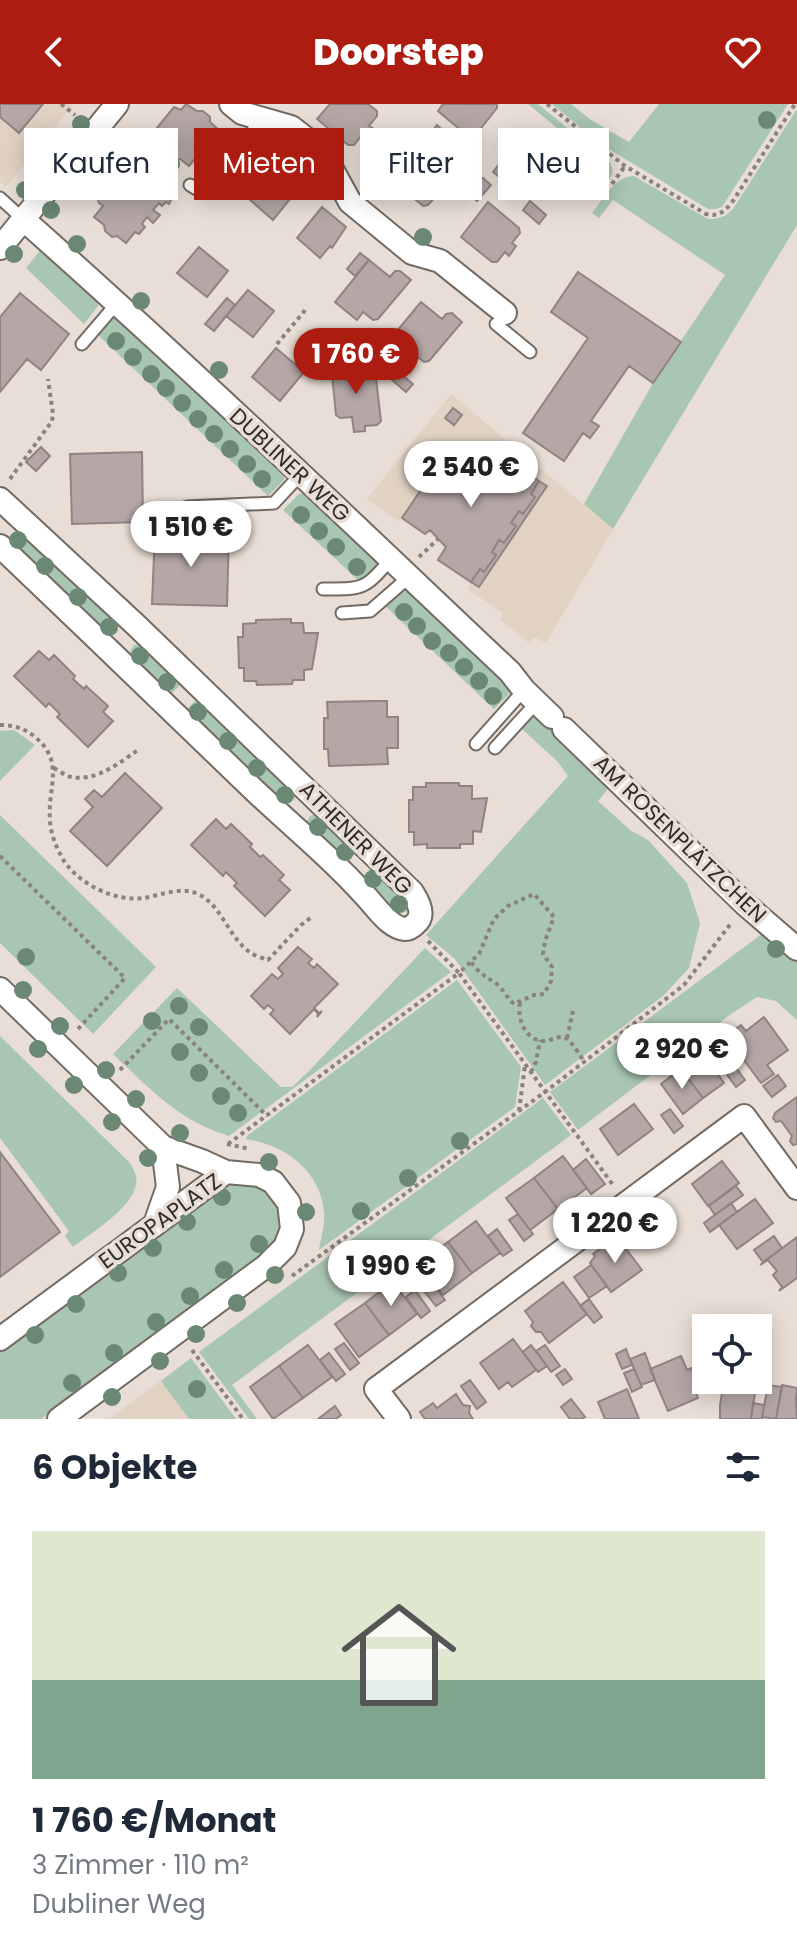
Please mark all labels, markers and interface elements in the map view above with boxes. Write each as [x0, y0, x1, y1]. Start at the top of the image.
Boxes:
text: Doorstep [313, 27, 484, 78]
icon: back [32, 30, 76, 74]
icon: heart [721, 30, 765, 74]
chip: Kaufen [24, 128, 178, 200]
chip: Mieten [194, 128, 344, 200]
chip: Filter [360, 128, 482, 200]
chip: Neu [498, 128, 609, 200]
pin: 1 760 € [282, 328, 430, 396]
text: 1 760 € [312, 336, 400, 372]
street label: DUBLINER WEG [223, 401, 357, 529]
pin: 2 540 € [397, 441, 545, 509]
text: 2 540 € [422, 449, 520, 485]
pin: 1 510 € [117, 501, 265, 569]
text: 1 510 € [148, 509, 234, 545]
street label: AM ROSENPLÄTZCHEN [587, 748, 773, 930]
street label: ATHENER WEG [292, 774, 420, 902]
pin: 2 920 € [608, 1023, 756, 1091]
text: 2 920 € [635, 1031, 729, 1067]
street label: EUROPAPLATZ [92, 1166, 228, 1276]
pin: 1 220 € [541, 1197, 689, 1265]
text: 1 220 € [571, 1205, 659, 1241]
pin: 1 990 € [317, 1240, 465, 1308]
text: 1 990 € [346, 1248, 436, 1284]
map controls [692, 1314, 772, 1394]
button: locate [692, 1314, 772, 1394]
text: 6 Objekte [32, 1443, 197, 1491]
icon: filters [721, 1445, 765, 1489]
icon: home [327, 1583, 471, 1727]
text: 1 760 €/Monat [32, 1796, 276, 1844]
text: 3 Zimmer · 110 m² [32, 1847, 249, 1883]
text: Dubliner Weg [32, 1886, 206, 1922]

